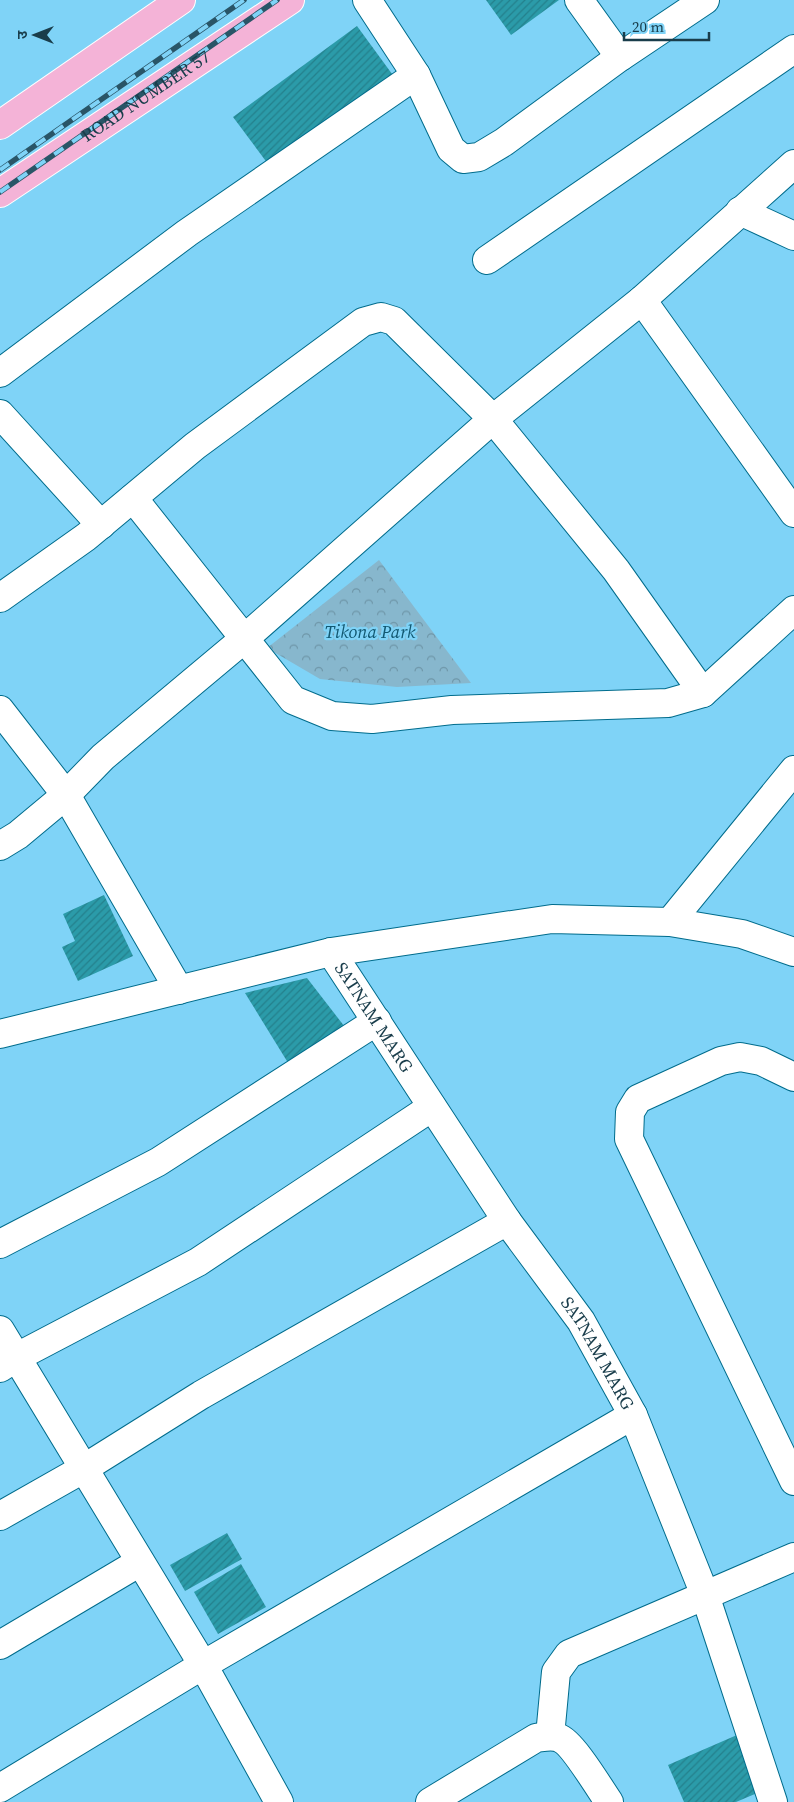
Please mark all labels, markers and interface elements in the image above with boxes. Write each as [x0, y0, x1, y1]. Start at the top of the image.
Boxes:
north arrow [10, 10, 60, 60]
scale bar [624, 10, 709, 42]
text: 20 m [632, 16, 664, 37]
text: उ [12, 30, 32, 39]
street label: ROAD NUMBER 57 [76, 44, 215, 148]
park label: Tikona Park [324, 619, 416, 644]
street label: SATNAM MARG [329, 957, 419, 1077]
street label: SATNAM MARG [555, 1291, 641, 1414]

